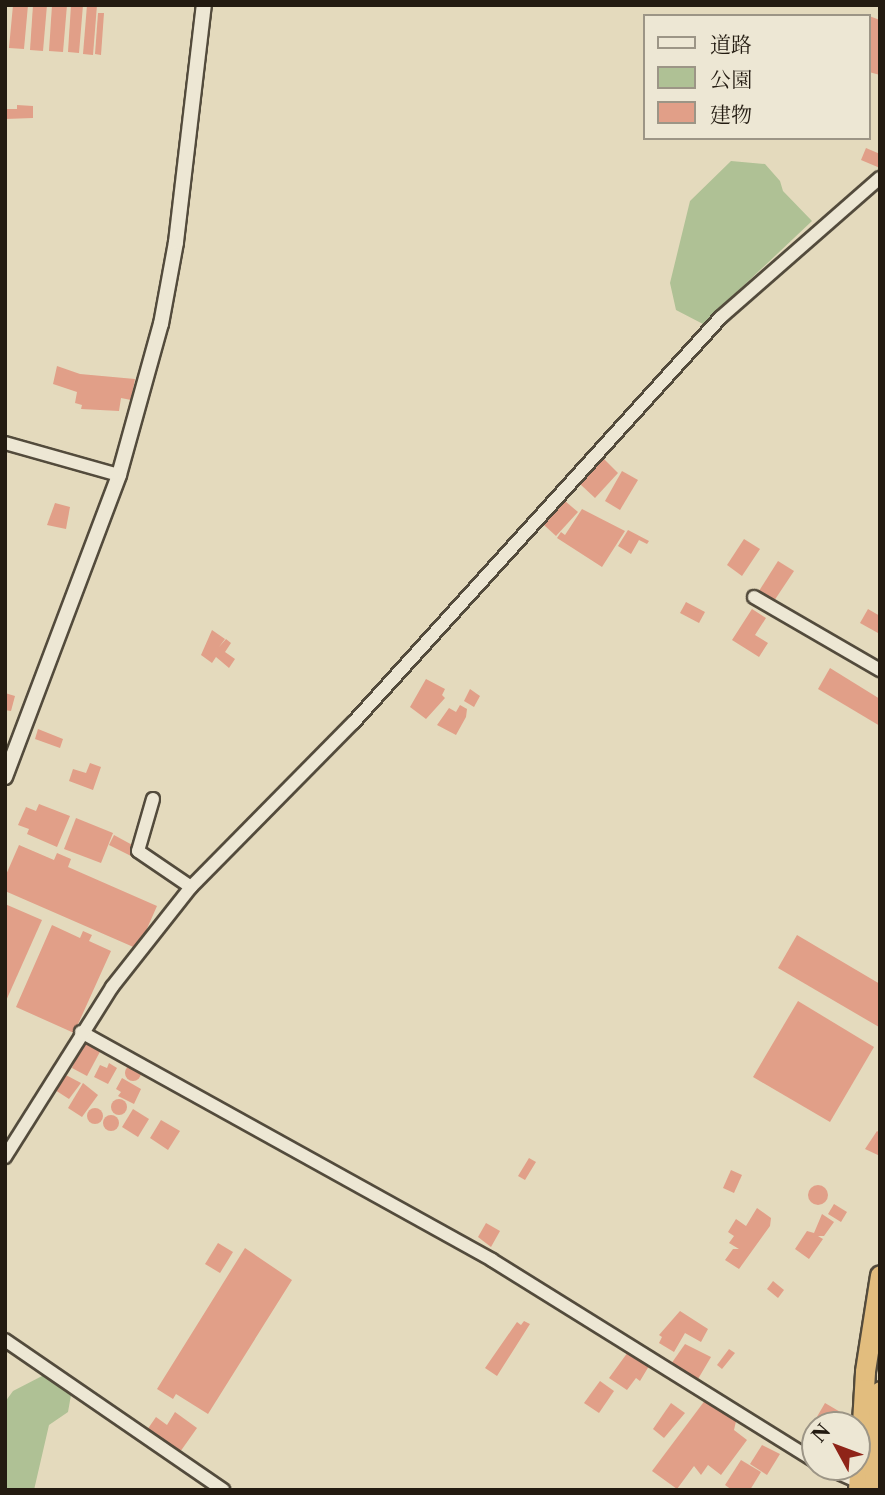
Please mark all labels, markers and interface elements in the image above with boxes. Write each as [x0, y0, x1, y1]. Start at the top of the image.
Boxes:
legend [644, 14, 871, 140]
text: 道路 [710, 32, 752, 57]
text: 公園 [710, 67, 752, 92]
text: 建物 [710, 102, 752, 127]
north arrow [801, 1411, 871, 1481]
text: N [807, 1419, 835, 1447]

